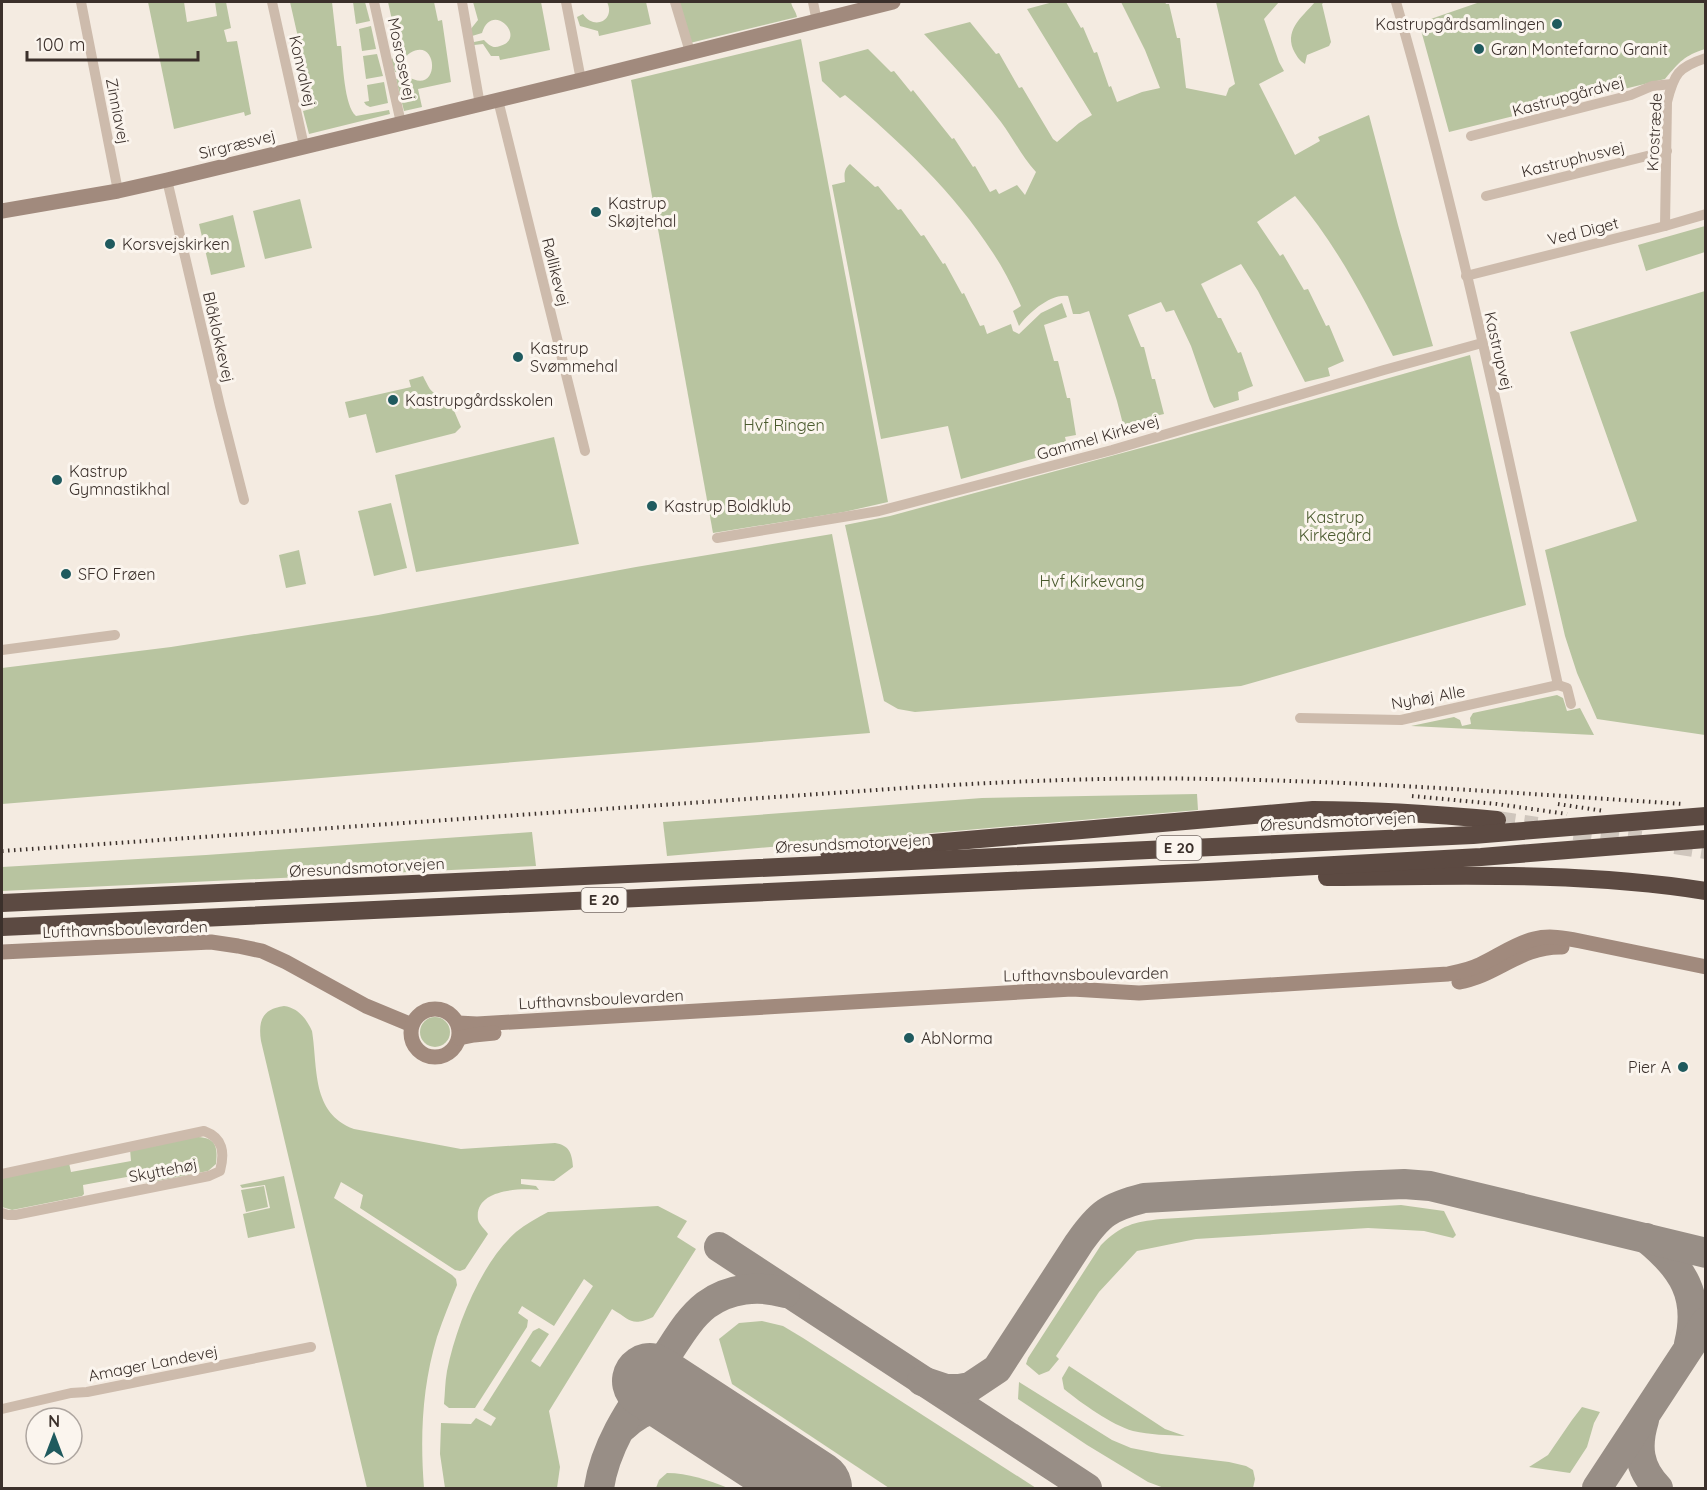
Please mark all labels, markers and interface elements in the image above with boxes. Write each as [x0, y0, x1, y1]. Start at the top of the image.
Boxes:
place label: Kastrupgårdsamlingen [1375, 14, 1545, 34]
street label: Mosrosevej [383, 16, 421, 102]
marker: Kastrupgårdsamlingen [1550, 17, 1564, 31]
scale bar [27, 24, 198, 62]
text: 100 m [36, 33, 85, 56]
street label: Konvalvej [285, 33, 321, 109]
place label: Grøn Montefarno Granit [1491, 39, 1668, 59]
marker: Grøn Montefarno Granit [1472, 42, 1486, 56]
street label: Kastrupgårdvej [1510, 71, 1626, 121]
street label: Zinniavej [102, 76, 134, 146]
street label: Krostræde [1642, 92, 1666, 172]
street label: Sirgræsvej [197, 125, 277, 163]
street label: Kastruphusvej [1519, 136, 1627, 182]
place label: Kastrup Skøjtehal [608, 193, 676, 231]
marker: Kastrup Skøjtehal [589, 205, 603, 219]
street label: Ved Diget [1545, 213, 1621, 249]
place label: Korsvejskirken [122, 234, 230, 254]
street label: Røllikevej [538, 236, 574, 308]
marker: Korsvejskirken [103, 237, 117, 251]
street label: Blåklokkevej [199, 290, 239, 384]
street label: Kastrupvej [1480, 310, 1518, 392]
place label: Kastrup Svømmehal [530, 338, 618, 376]
marker: Kastrup Svømmehal [511, 350, 525, 364]
place label: Kastrupgårdsskolen [405, 390, 553, 410]
marker: Kastrupgårdsskolen [386, 393, 400, 407]
street label: Gammel Kirkevej [1034, 410, 1162, 464]
park label: Hvf Ringen [743, 415, 825, 435]
place label: Kastrup Gymnastikhal [69, 461, 170, 499]
marker: Kastrup Gymnastikhal [50, 473, 64, 487]
place label: Kastrup Boldklub [664, 496, 791, 516]
marker: Kastrup Boldklub [645, 499, 659, 513]
park label: Kastrup Kirkegård [1299, 507, 1371, 545]
place label: SFO Frøen [78, 564, 156, 584]
marker: SFO Frøen [59, 567, 73, 581]
park label: Hvf Kirkevang [1039, 571, 1145, 591]
street label: Nyhøj Alle [1389, 681, 1467, 713]
street label: Øresundsmotorvejen [1260, 807, 1416, 835]
street label: Øresundsmotorvejen [775, 829, 931, 857]
road number: E 20 [1156, 836, 1202, 860]
street label: Øresundsmotorvejen [289, 853, 445, 881]
road number: E 20 [582, 888, 626, 912]
street label: Lufthavnsboulevarden [42, 916, 208, 942]
street label: Lufthavnsboulevarden [1003, 963, 1169, 985]
street label: Lufthavnsboulevarden [518, 985, 684, 1013]
place label: AbNorma [921, 1028, 993, 1048]
marker: AbNorma [902, 1031, 916, 1045]
place label: Pier A [1628, 1057, 1671, 1077]
marker: Pier A [1676, 1060, 1690, 1074]
street label: Skyttehøj [127, 1154, 199, 1186]
street label: Amager Landevej [86, 1341, 220, 1385]
north arrow [24, 1406, 84, 1466]
text: N [48, 1411, 60, 1431]

